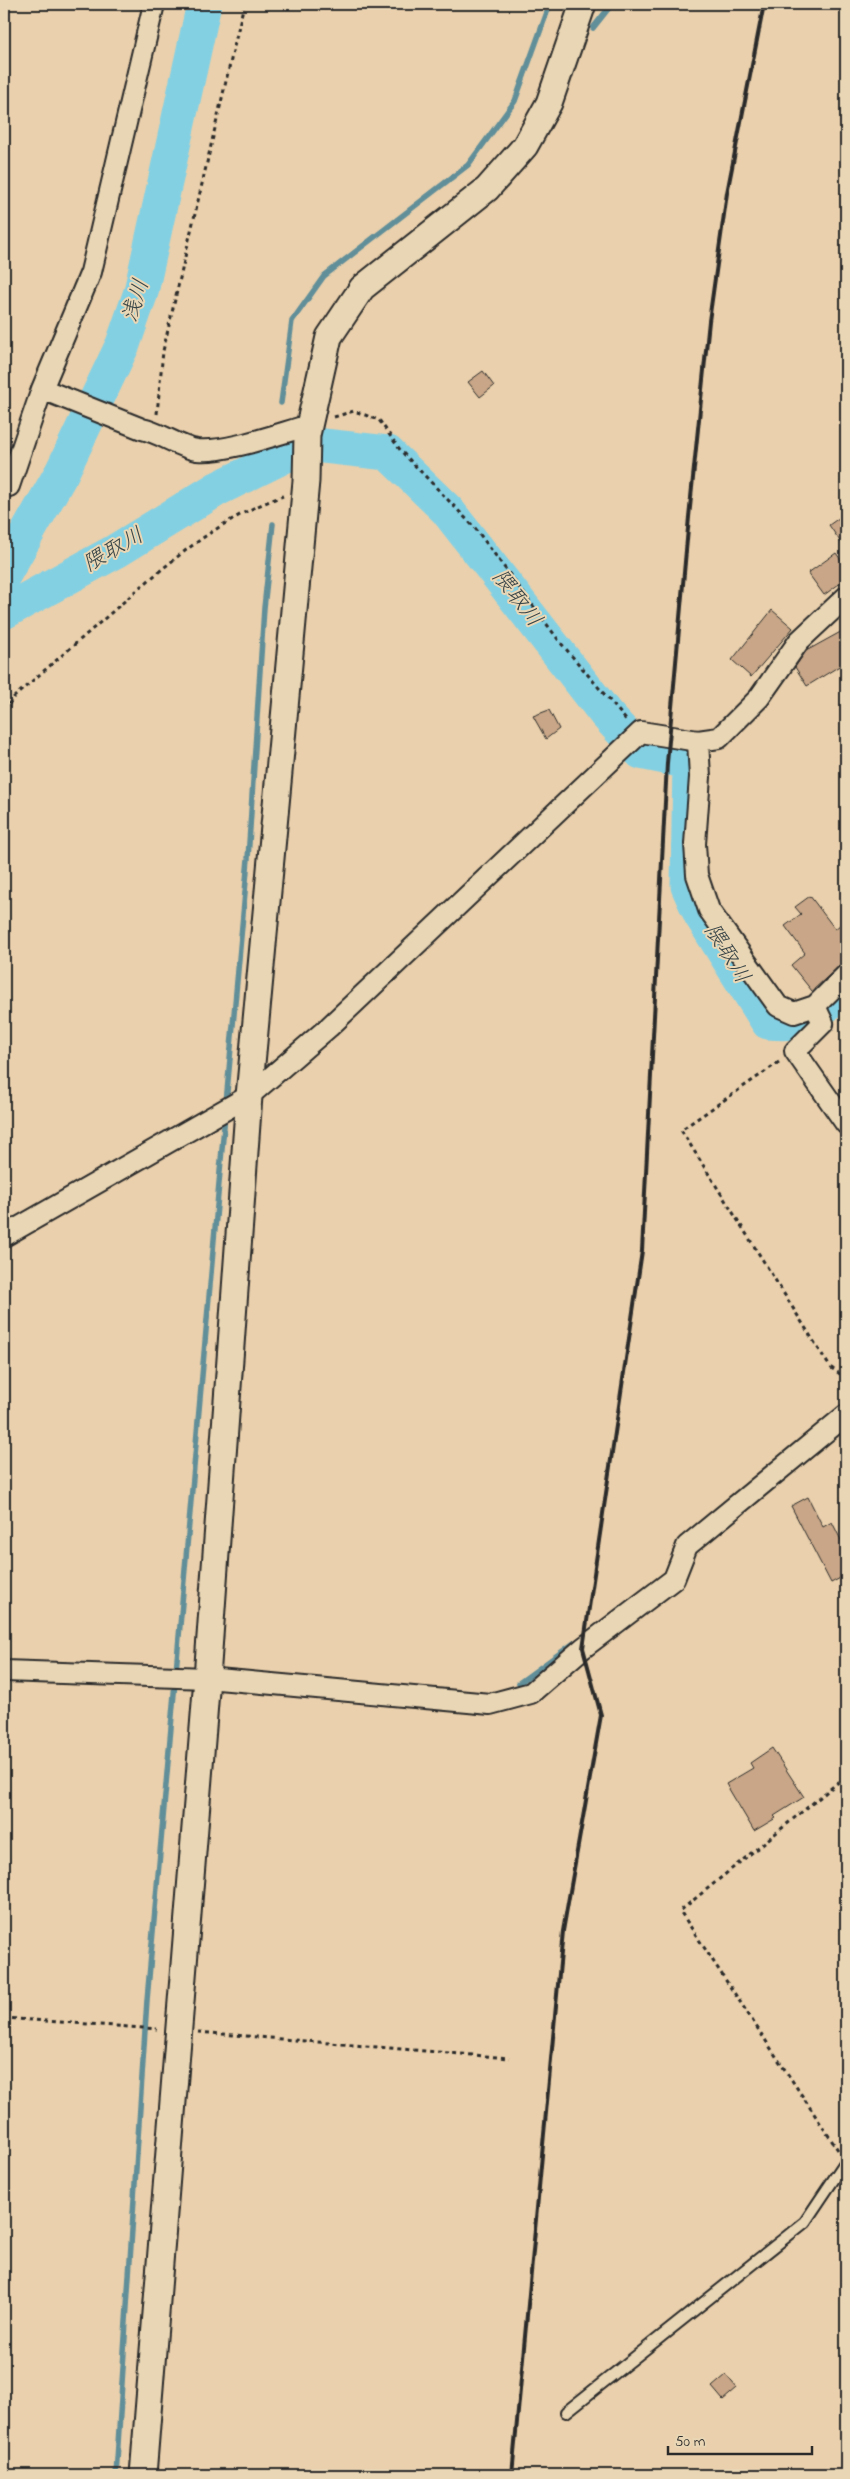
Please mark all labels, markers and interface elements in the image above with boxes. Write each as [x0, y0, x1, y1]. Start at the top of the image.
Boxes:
water label: 浅川 [115, 275, 159, 327]
water label: 隈取川 [77, 521, 151, 581]
water label: 隈取川 [483, 563, 549, 635]
water label: 隈取川 [695, 918, 757, 990]
scale bar [668, 2424, 811, 2456]
text: 50 m [675, 2431, 706, 2453]

